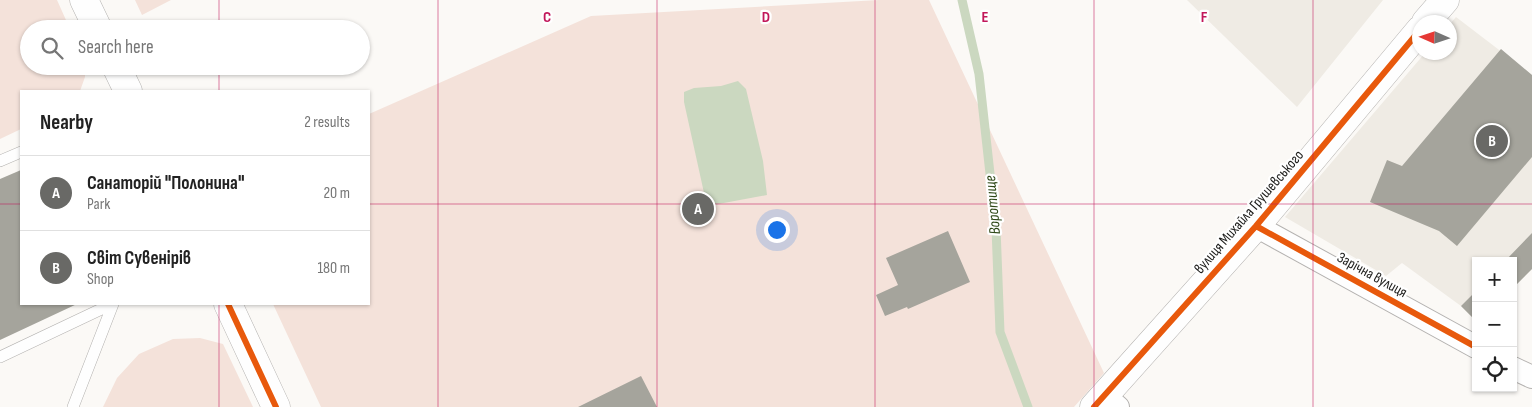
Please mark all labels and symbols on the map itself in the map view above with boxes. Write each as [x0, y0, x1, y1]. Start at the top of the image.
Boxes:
text: C [543, 8, 551, 27]
text: D [762, 8, 770, 27]
text: E [982, 8, 989, 27]
text: F [1201, 8, 1208, 27]
north arrow [1412, 15, 1457, 60]
pin: B [1476, 122, 1508, 160]
street label: вулиця Михайла Грушевського [1190, 146, 1308, 278]
water label: Воротище [981, 175, 1005, 235]
pin: A [682, 190, 714, 228]
your location [764, 217, 790, 243]
street label: Зарічна вулиця [1334, 248, 1411, 302]

